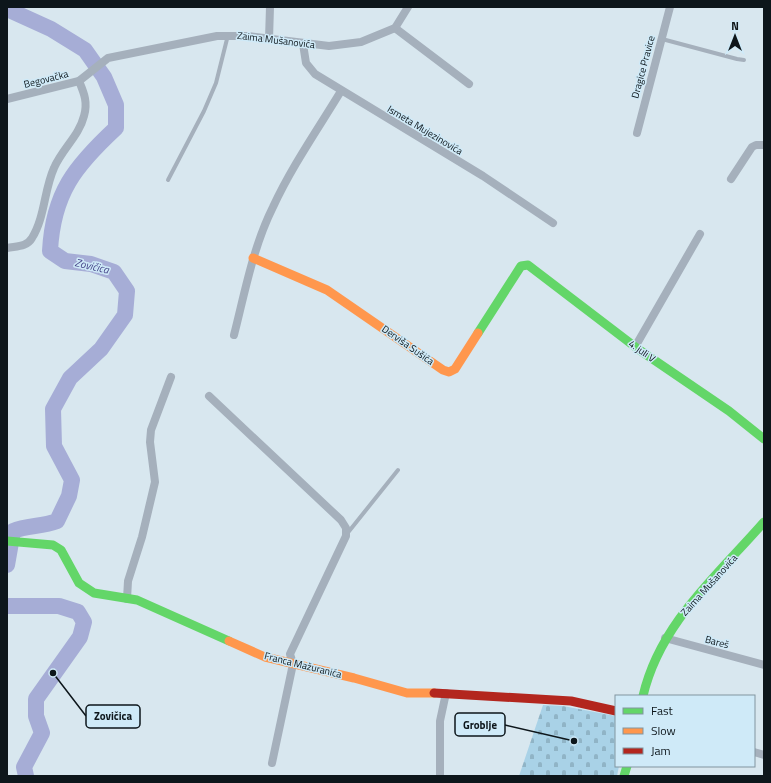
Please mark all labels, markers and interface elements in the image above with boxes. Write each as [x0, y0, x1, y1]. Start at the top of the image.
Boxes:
north arrow [715, 16, 755, 56]
text: N [731, 18, 739, 34]
street label: Zaima Mušanovića [236, 28, 316, 52]
street label: Dragice Pravice [627, 34, 659, 100]
street label: Begovačka [22, 66, 70, 92]
street label: Ismeta Mujezinovića [384, 101, 466, 159]
water label: Zovičica [73, 254, 111, 278]
street label: Derviša Sušića [379, 321, 437, 369]
street label: 4. juli V [625, 336, 659, 366]
street label: Zaima Mušanovića [677, 551, 741, 619]
street label: Bareš [703, 632, 731, 652]
street label: Franca Mažuranića [263, 648, 343, 682]
legend [615, 695, 755, 767]
text: Fast [651, 701, 674, 720]
callout: Zovičica [86, 705, 140, 728]
text: Zovičica [94, 708, 132, 724]
callout: Groblje [455, 713, 505, 736]
text: Groblje [463, 717, 497, 733]
text: Slow [651, 721, 676, 740]
text: Jam [651, 741, 671, 760]

